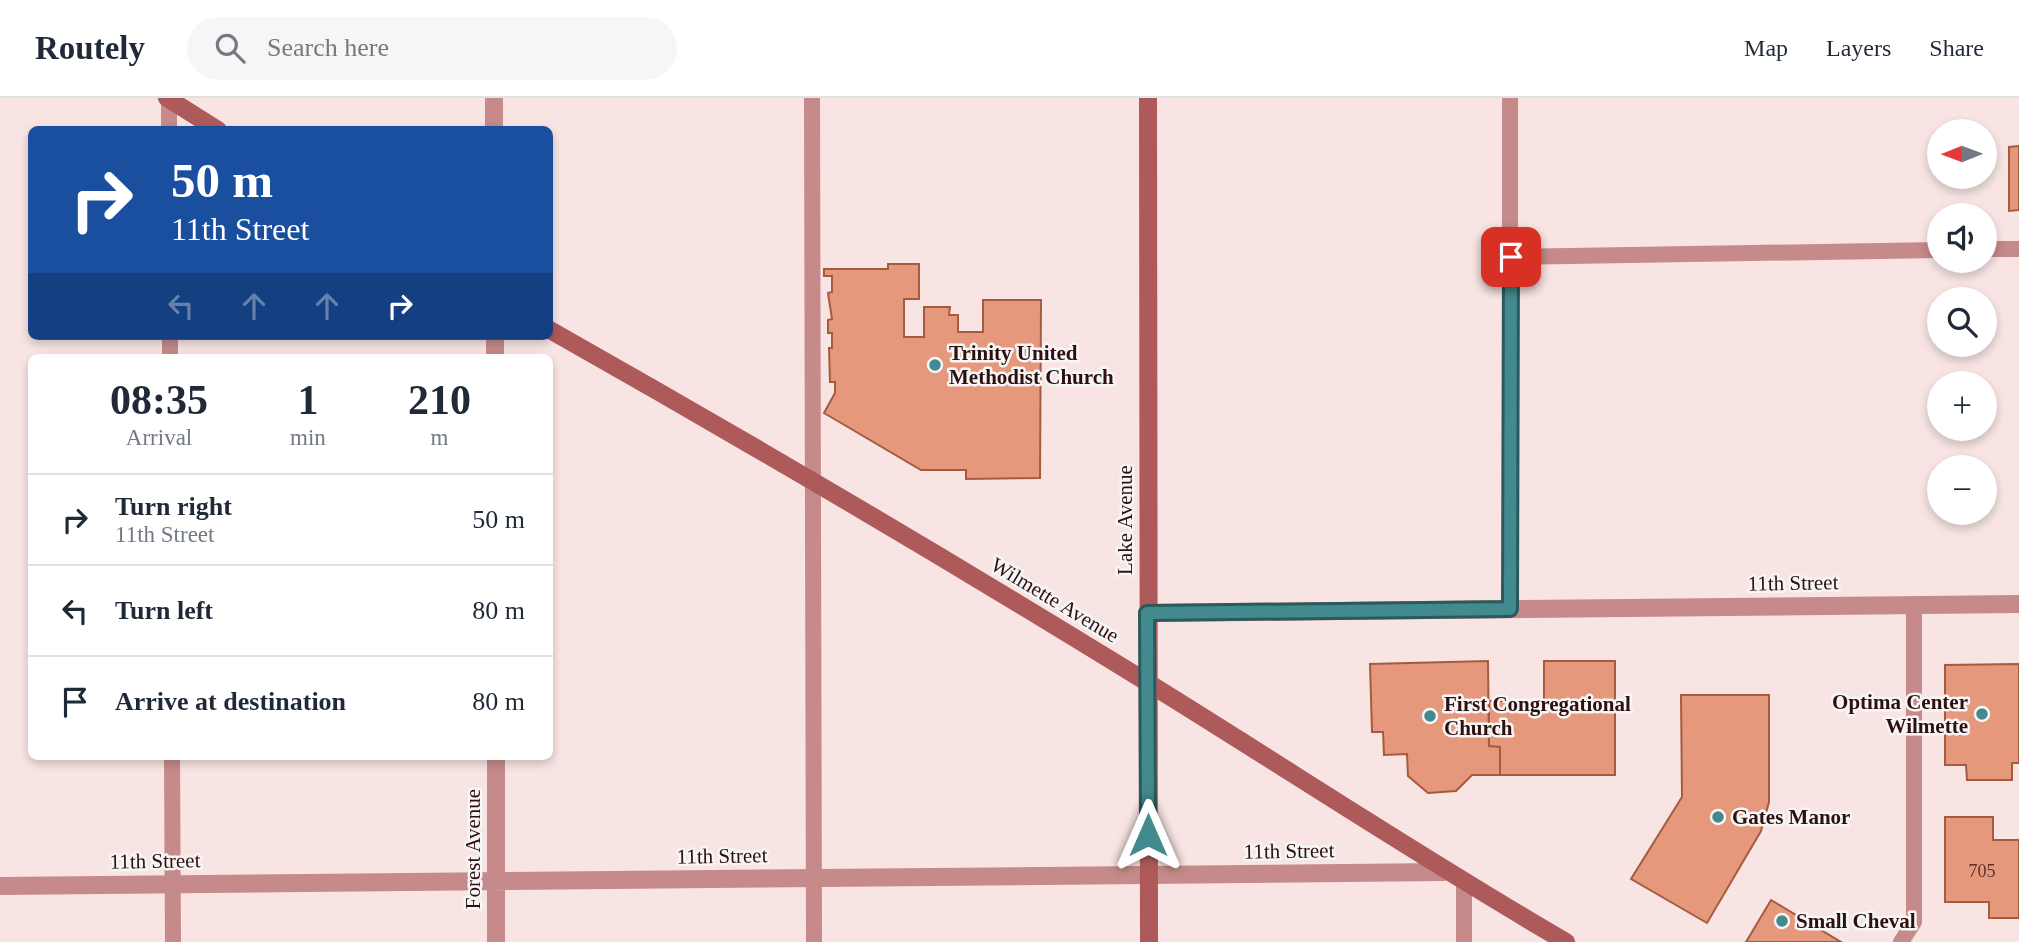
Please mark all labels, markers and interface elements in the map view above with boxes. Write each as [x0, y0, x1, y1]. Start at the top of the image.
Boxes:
search box [187, 17, 677, 80]
icon: search [211, 29, 249, 67]
text: Routely [35, 30, 145, 66]
text: Search here [267, 33, 389, 62]
text: Map [1744, 35, 1788, 61]
text: Layers [1826, 35, 1891, 61]
text: Share [1929, 35, 1984, 61]
north arrow [1927, 119, 1997, 189]
map controls [1927, 119, 1997, 525]
text: 50 m [171, 153, 273, 208]
icon: right [56, 154, 147, 245]
button: sound [1927, 203, 1997, 273]
text: 11th Street [171, 211, 309, 247]
pin [1481, 227, 1541, 287]
icon: arrive [1492, 238, 1530, 276]
icon: left [162, 287, 200, 325]
icon: ahead [235, 287, 273, 325]
icon: ahead [308, 287, 346, 325]
icon: right [381, 287, 419, 325]
button: search [1927, 287, 1997, 357]
place label: Trinity United Methodist Church [949, 341, 1114, 389]
marker: Trinity United Methodist Church [927, 357, 943, 373]
button: + [1927, 371, 1997, 441]
text: 08:35 [110, 377, 208, 423]
text: 1 [297, 377, 318, 423]
text: 210 [408, 377, 471, 423]
text: Arrival [126, 425, 192, 450]
text: min [290, 425, 326, 450]
text: m [430, 425, 448, 450]
button: − [1927, 455, 1997, 525]
street label: Lake Avenue [1113, 465, 1137, 575]
text: Turn right [115, 492, 232, 521]
icon: right [56, 501, 94, 539]
text: 50 m [472, 505, 525, 534]
text: 11th Street [115, 522, 214, 547]
street label: Wilmette Avenue [987, 552, 1123, 648]
street label: 11th Street [1747, 570, 1839, 596]
icon: left [56, 592, 94, 630]
text: Turn left [115, 596, 213, 625]
text: 80 m [472, 596, 525, 625]
icon: arrive [56, 683, 94, 721]
text: Arrive at destination [115, 687, 346, 716]
text: 80 m [472, 687, 525, 716]
place label: Optima Center Wilmette [1832, 690, 1968, 738]
place label: First Congregational Church [1444, 692, 1631, 740]
marker: Optima Center Wilmette [1974, 706, 1990, 722]
marker: First Congregational Church [1422, 708, 1438, 724]
street label: Forest Avenue [461, 789, 485, 909]
position arrow [1111, 798, 1185, 872]
place label: Gates Manor [1732, 805, 1850, 829]
marker: Gates Manor [1710, 809, 1726, 825]
street label: 11th Street [1243, 838, 1335, 864]
street label: 11th Street [676, 843, 768, 869]
street label: 11th Street [109, 848, 201, 874]
house number: 705 [1969, 861, 1996, 881]
place label: Small Cheval [1796, 909, 1916, 933]
marker: Small Cheval [1774, 913, 1790, 929]

